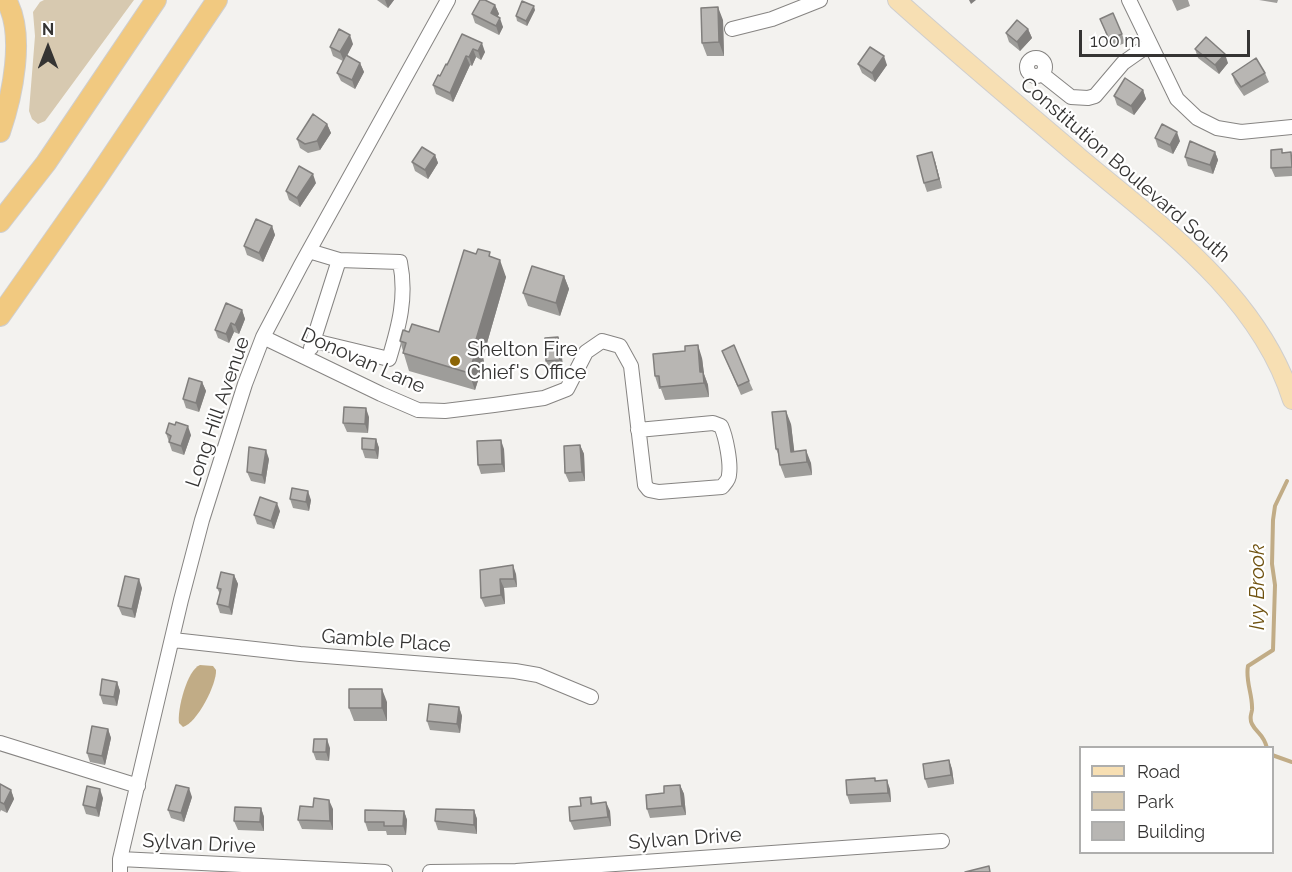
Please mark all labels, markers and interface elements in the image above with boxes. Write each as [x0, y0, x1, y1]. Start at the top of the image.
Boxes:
north arrow [18, 18, 78, 78]
scale bar [1082, 18, 1253, 56]
text: N [42, 20, 54, 39]
text: 100 m [1090, 30, 1141, 51]
street label: Constitution Boulevard South [1015, 72, 1235, 268]
street label: Donovan Lane [297, 323, 429, 399]
street label: Long Hill Avenue [181, 334, 255, 490]
place label: Shelton Fire Chief's Office [467, 338, 587, 385]
marker: Shelton Fire Chief's Office [448, 354, 462, 368]
water label: Ivy Brook [1245, 544, 1271, 630]
street label: Gamble Place [321, 625, 451, 657]
legend [1079, 746, 1274, 854]
text: Road [1137, 761, 1180, 782]
text: Park [1137, 791, 1174, 812]
text: Building [1137, 821, 1205, 842]
street label: Sylvan Drive [628, 823, 742, 855]
street label: Sylvan Drive [142, 829, 256, 859]

